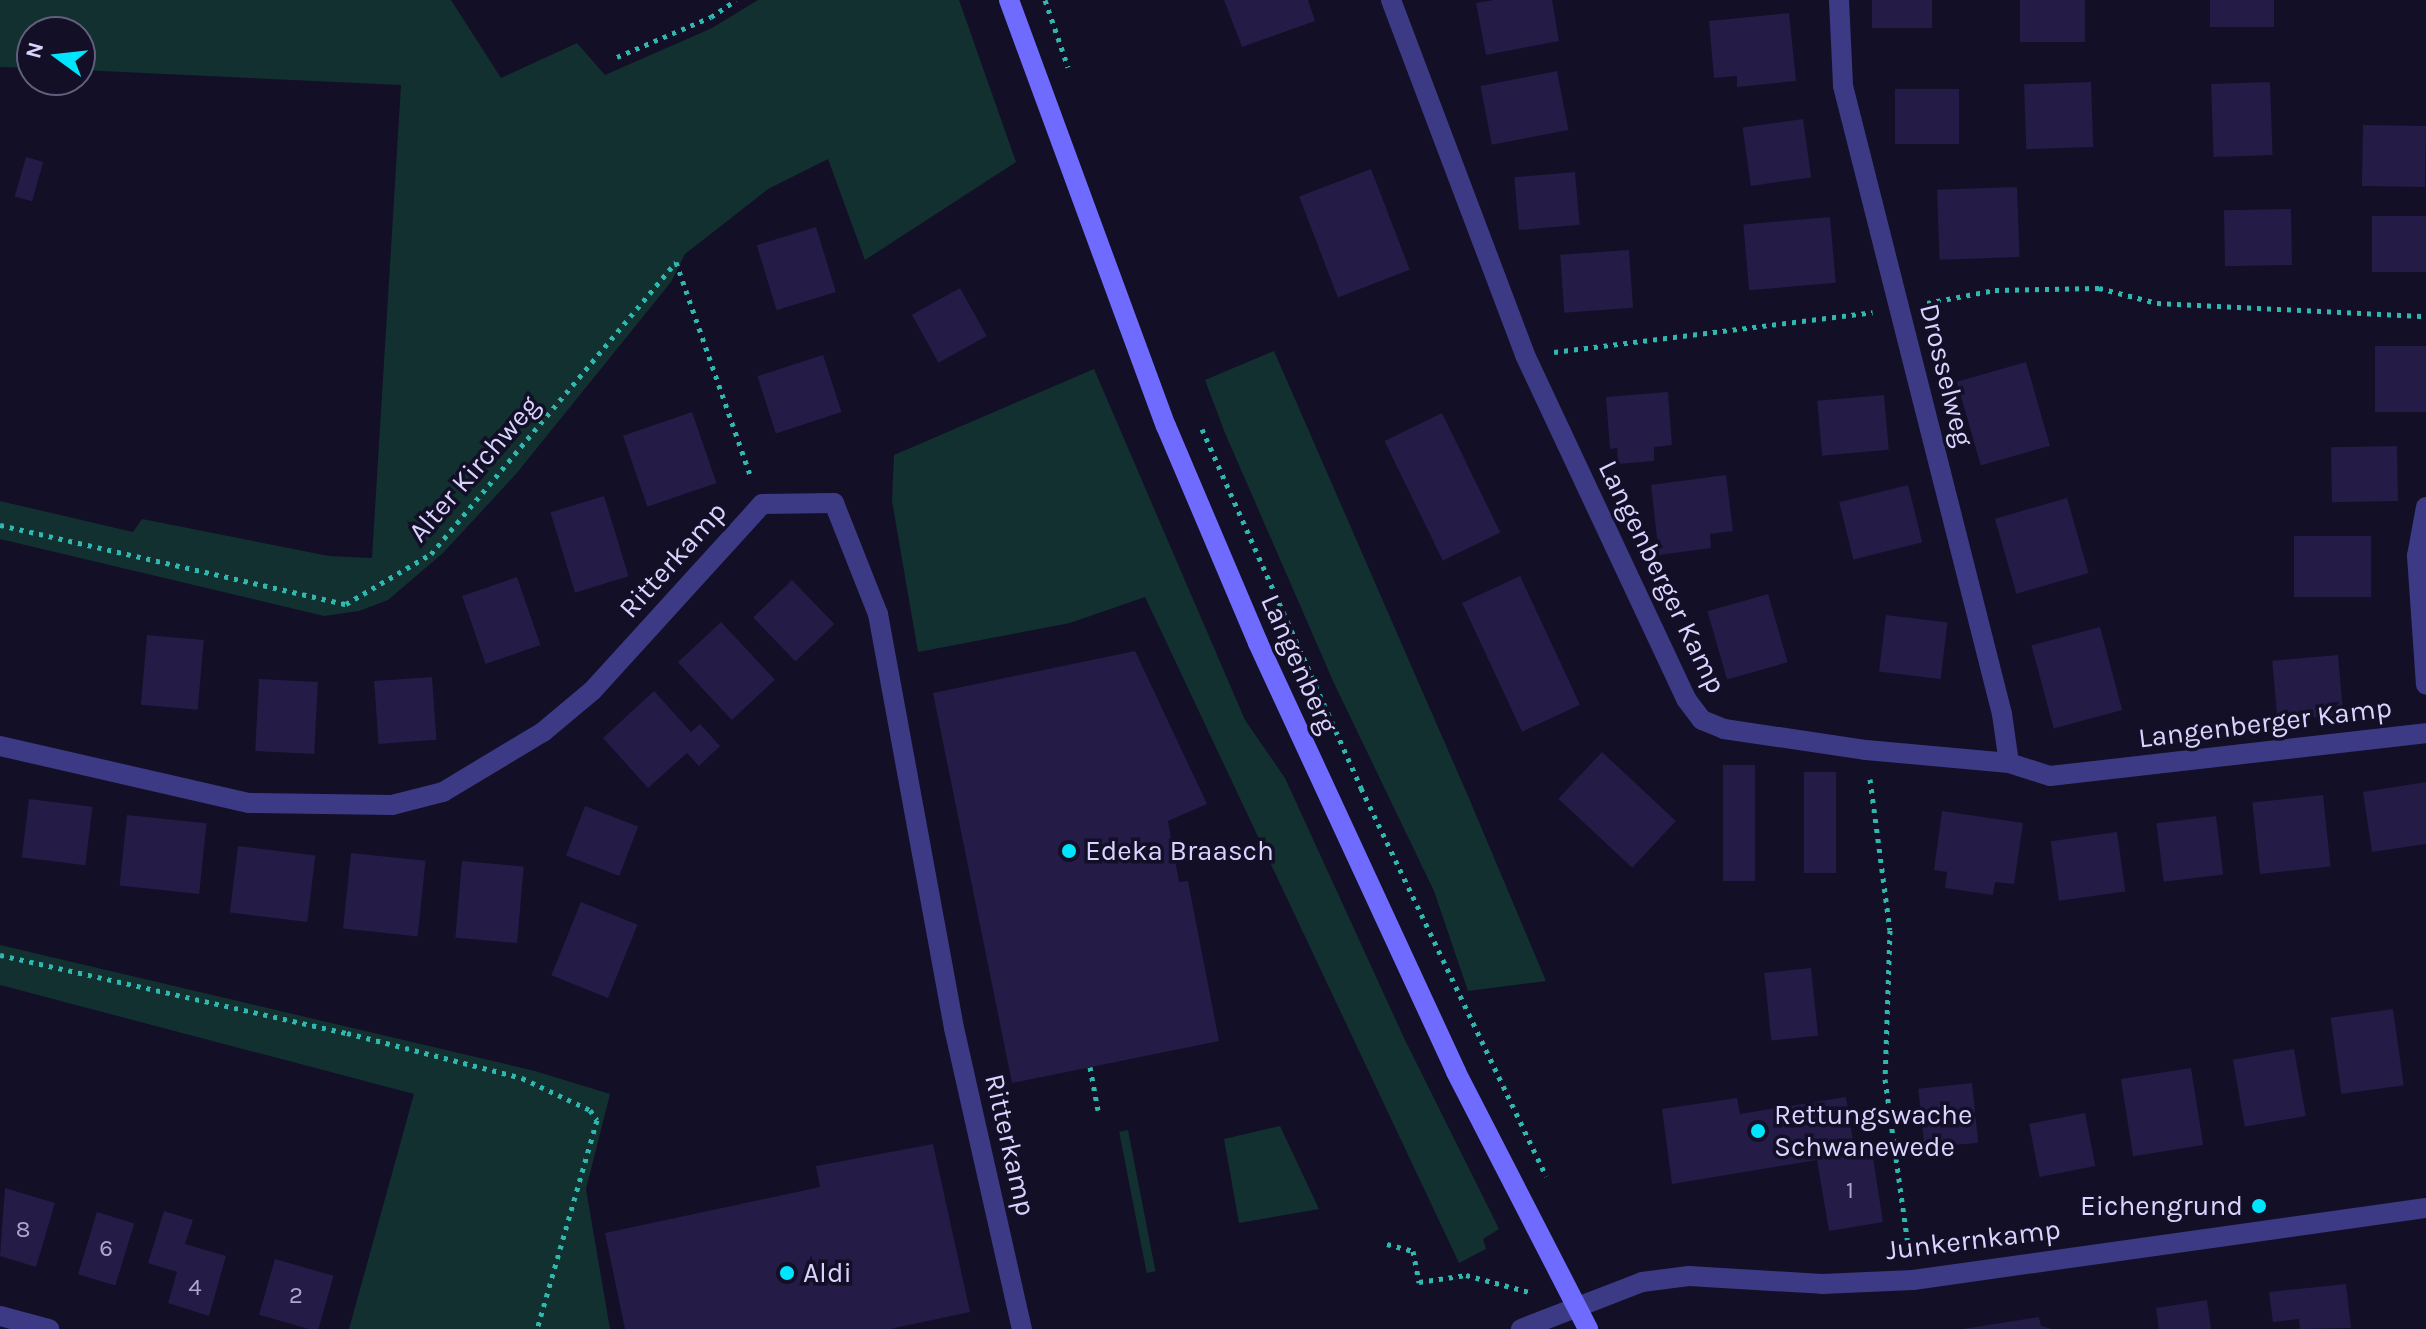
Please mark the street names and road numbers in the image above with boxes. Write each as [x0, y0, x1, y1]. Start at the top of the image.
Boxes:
street label: Drosselweg [1912, 300, 1980, 450]
street label: Alter Kirchweg [401, 389, 547, 549]
street label: Langenberger Kamp [1591, 455, 1733, 699]
street label: Ritterkamp [612, 495, 734, 625]
street label: Langenberg [1253, 589, 1345, 739]
street label: Langenberger Kamp [2136, 691, 2394, 755]
street label: Ritterkamp [977, 1071, 1043, 1219]
street label: Junkernkamp [1884, 1213, 2062, 1267]

